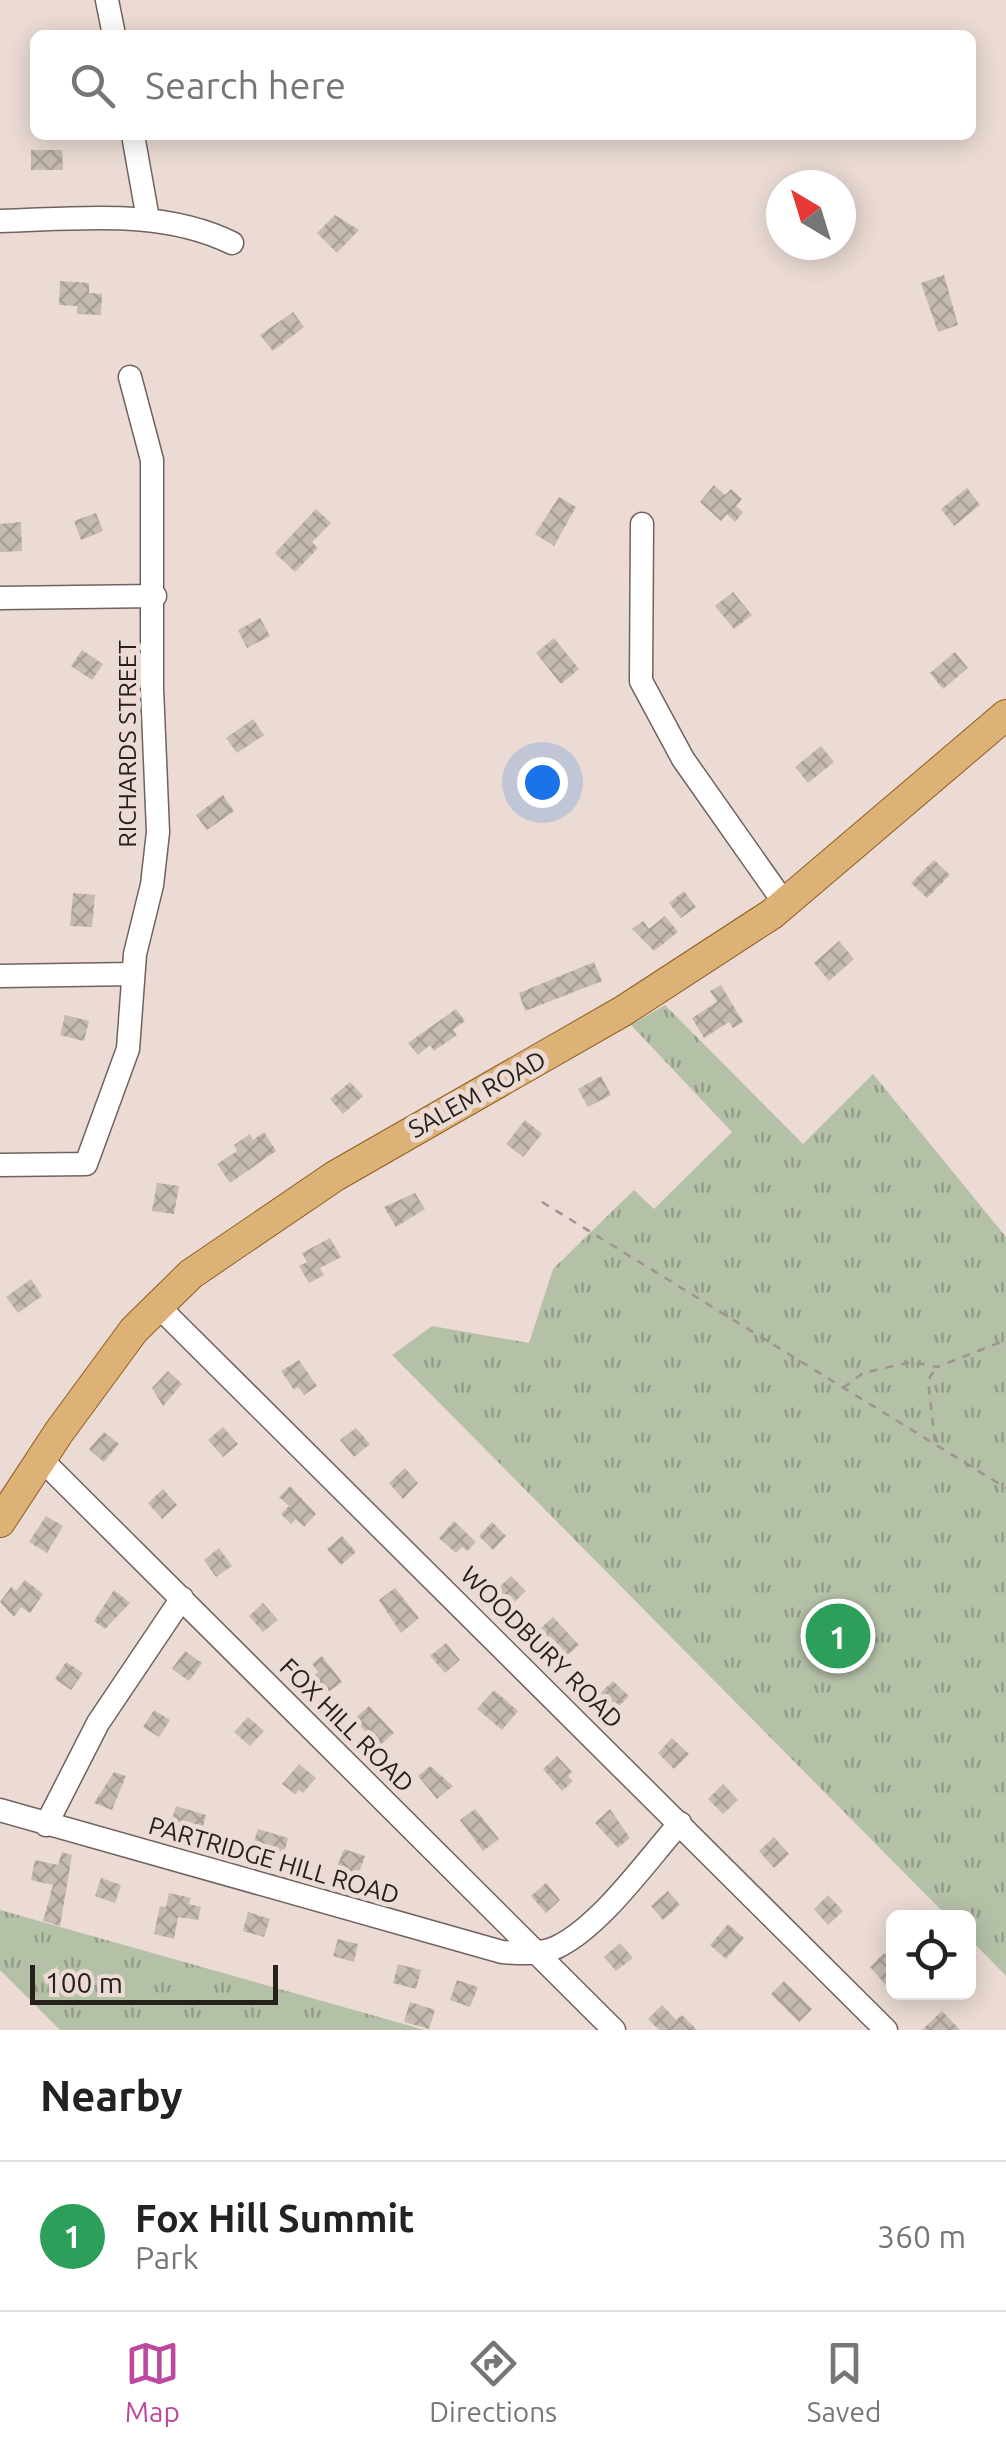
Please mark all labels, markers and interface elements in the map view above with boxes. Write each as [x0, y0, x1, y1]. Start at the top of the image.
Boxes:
search box [30, 30, 976, 140]
icon: search [65, 58, 120, 113]
text: Search here [145, 64, 346, 106]
north arrow [766, 170, 856, 260]
street label: RICHARDS STREET [113, 640, 141, 848]
your location [517, 757, 568, 808]
street label: SALEM ROAD [404, 1045, 550, 1143]
street label: WOODBURY ROAD [456, 1561, 628, 1733]
pin: 1 [806, 1598, 870, 1674]
street label: FOX HILL ROAD [275, 1653, 419, 1797]
street label: PARTRIDGE HILL ROAD [146, 1811, 402, 1909]
map controls [886, 1910, 976, 2000]
button: locate [886, 1910, 976, 2000]
scale bar [30, 1960, 278, 2004]
text: 100 m [45, 1967, 123, 1998]
text: Nearby [40, 2072, 183, 2119]
text: Fox Hill Summit [135, 2197, 414, 2239]
text: 1 [63, 2218, 82, 2254]
text: 360 m [877, 2218, 966, 2254]
text: Park [135, 2239, 199, 2275]
tab: Map [125, 2336, 180, 2427]
tab: Directions [429, 2336, 557, 2427]
tab: Saved [807, 2336, 881, 2427]

